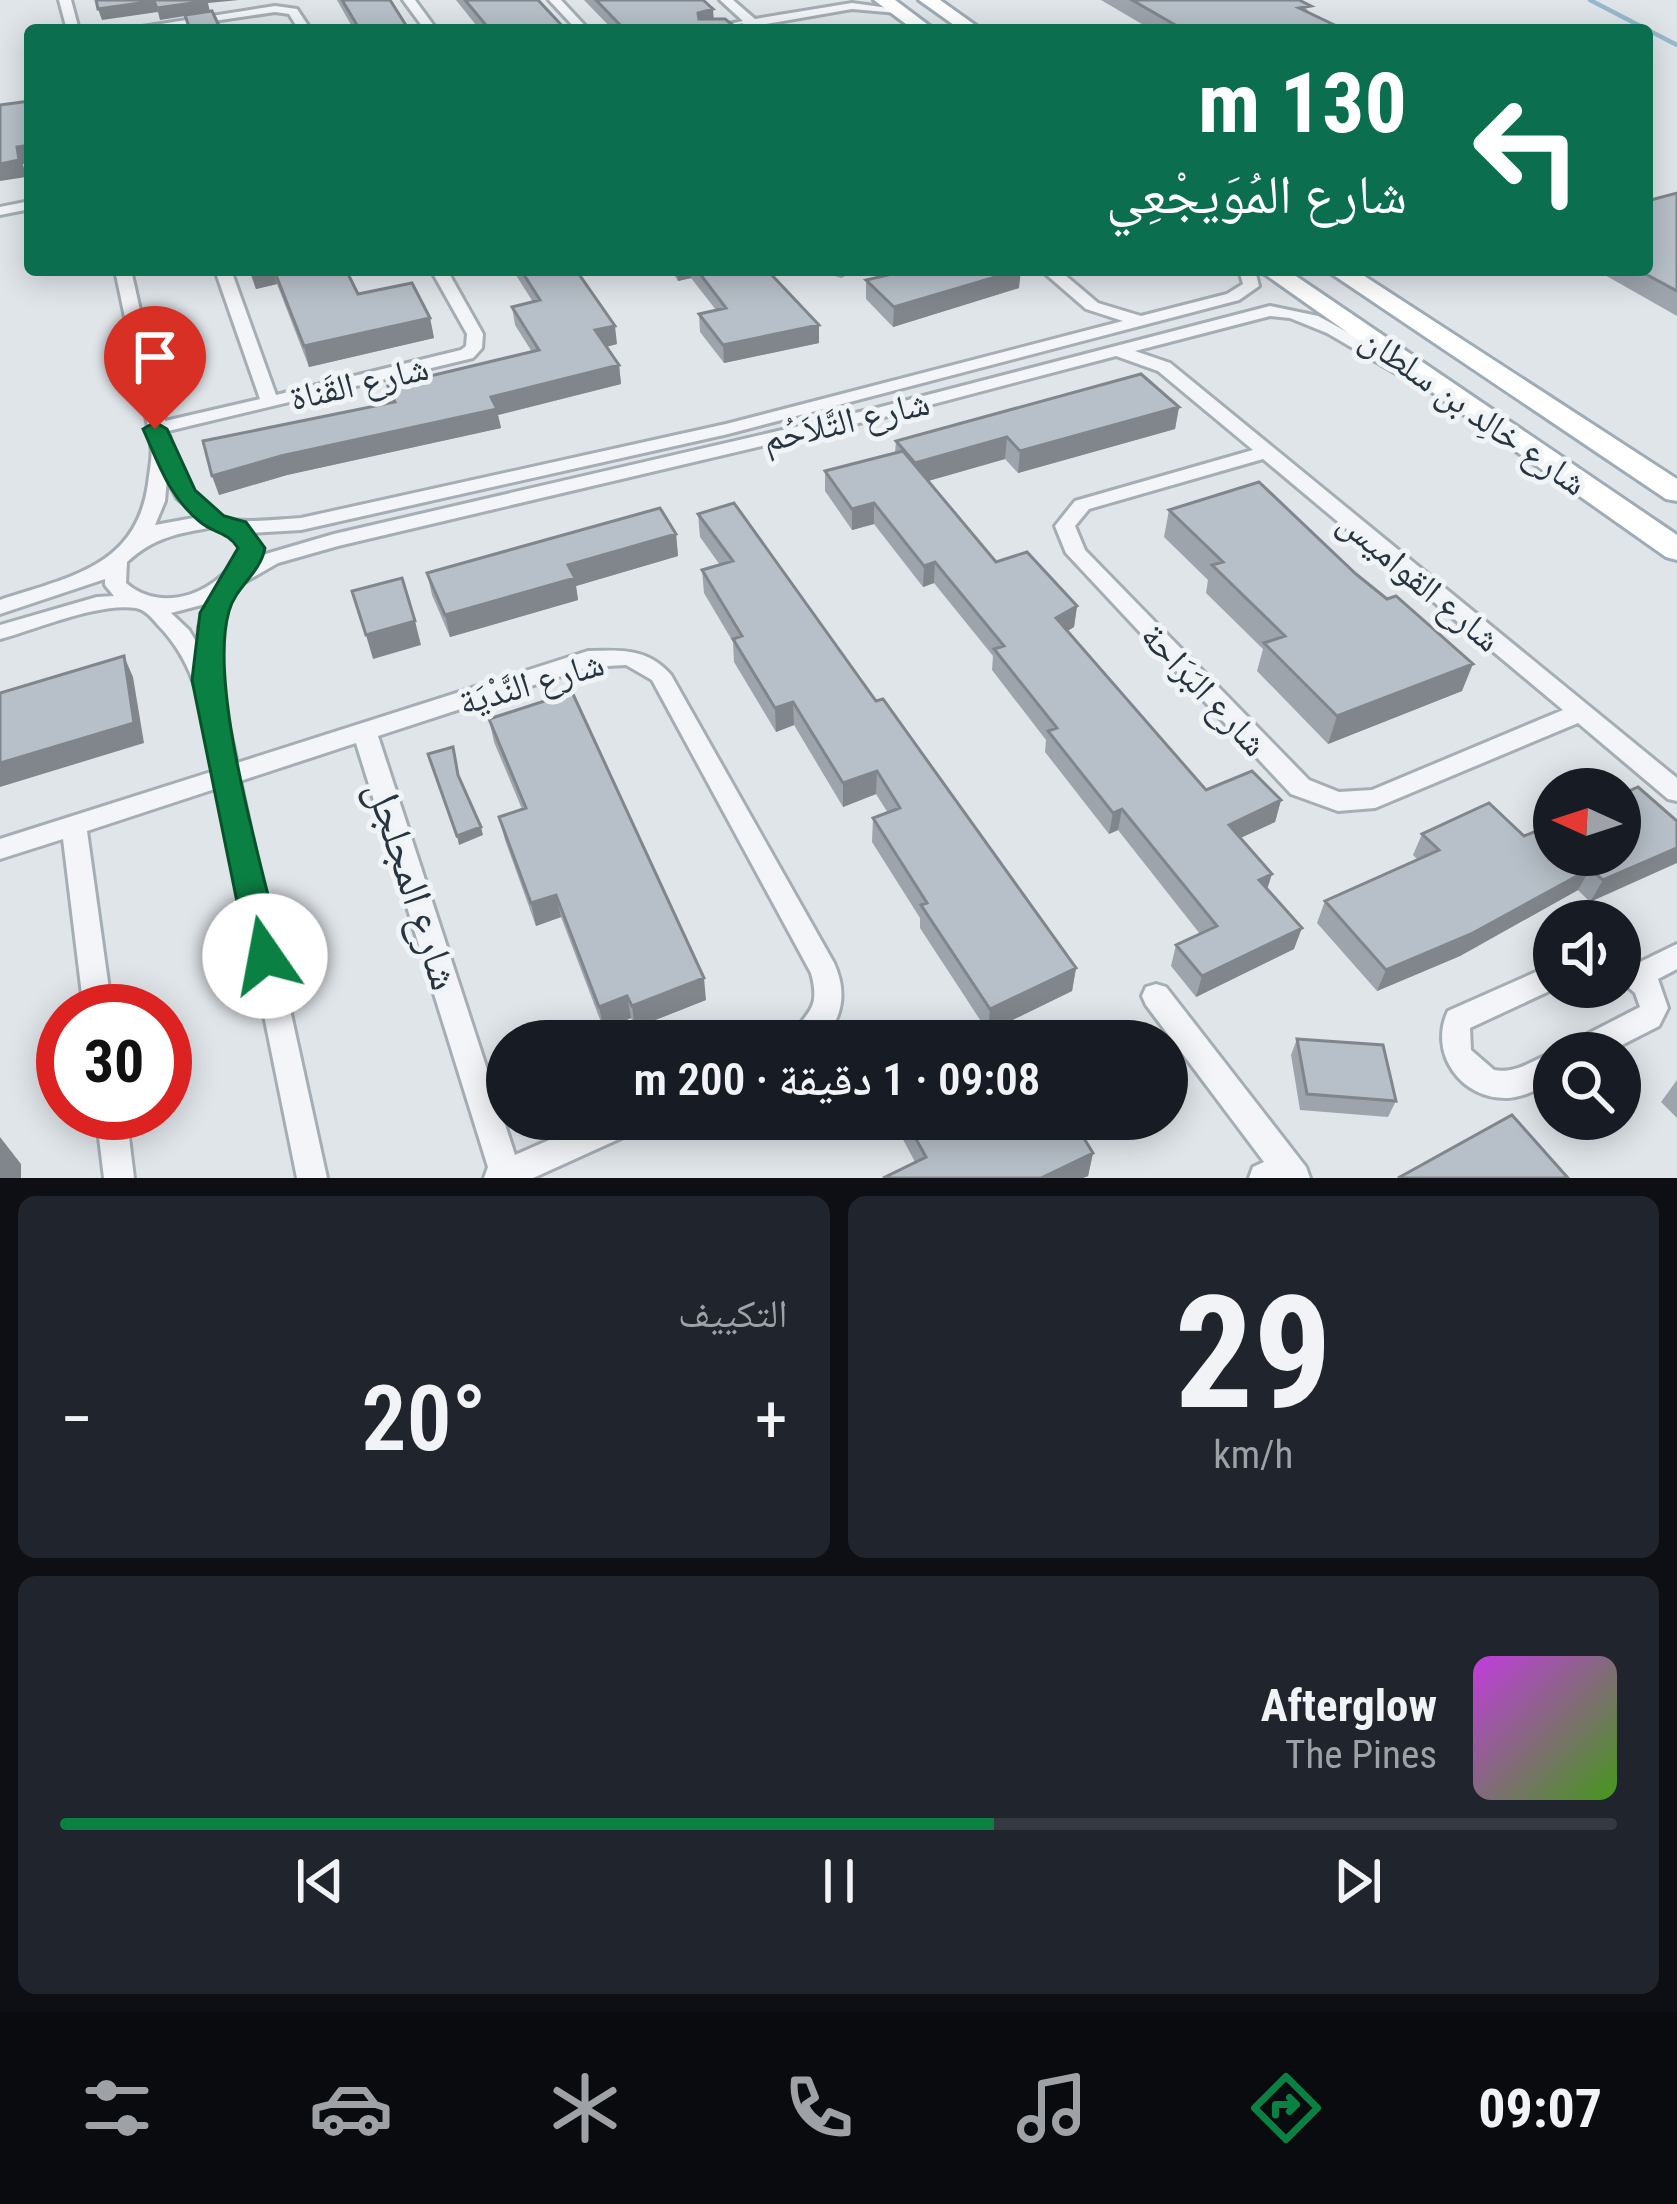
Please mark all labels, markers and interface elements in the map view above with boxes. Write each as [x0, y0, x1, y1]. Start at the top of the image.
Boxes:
text: 130 m [1198, 54, 1407, 153]
icon: left [1449, 72, 1605, 228]
text: شارع المُوَيجْعِي [1106, 163, 1407, 226]
pin [104, 306, 206, 429]
street label: شارع خالِد بن سلطان [1352, 317, 1595, 505]
icon: arrive [122, 324, 188, 390]
street label: شارع القَناة [286, 347, 433, 420]
street label: شارع التَّلاَحُم [759, 381, 934, 462]
street label: شارع القواميس [1329, 501, 1509, 661]
street label: شارع البَرَاحة [1132, 615, 1276, 765]
street label: شارع النَّدْيَة [454, 642, 609, 725]
north arrow [1533, 768, 1641, 876]
map controls [1533, 768, 1641, 1140]
street label: شارع المجلجل [355, 774, 470, 996]
position arrow [202, 893, 328, 1019]
button: sound [1533, 900, 1641, 1008]
speed limit sign: 30 [36, 984, 192, 1140]
button: search [1533, 1032, 1641, 1140]
text: 09:08 · 1 دقيقة · 200 m [634, 1053, 1040, 1106]
text: 29 [1174, 1262, 1332, 1445]
text: التكييف [678, 1291, 788, 1337]
text: 20° [361, 1367, 486, 1472]
text: − [60, 1381, 93, 1458]
text: + [755, 1381, 787, 1458]
text: km/h [1213, 1432, 1293, 1478]
text: Afterglow [1261, 1679, 1437, 1732]
text: The Pines [1285, 1732, 1437, 1778]
icon: previous [287, 1848, 353, 1914]
icon: pause [806, 1848, 872, 1914]
icon: next [1325, 1848, 1391, 1914]
icon: filters [75, 2066, 159, 2150]
icon: car [309, 2066, 393, 2150]
icon: climate [543, 2066, 627, 2150]
icon: phone [777, 2066, 861, 2150]
icon: music [1010, 2066, 1094, 2150]
icon: directions [1244, 2066, 1328, 2150]
text: 09:07 [1478, 2077, 1602, 2140]

